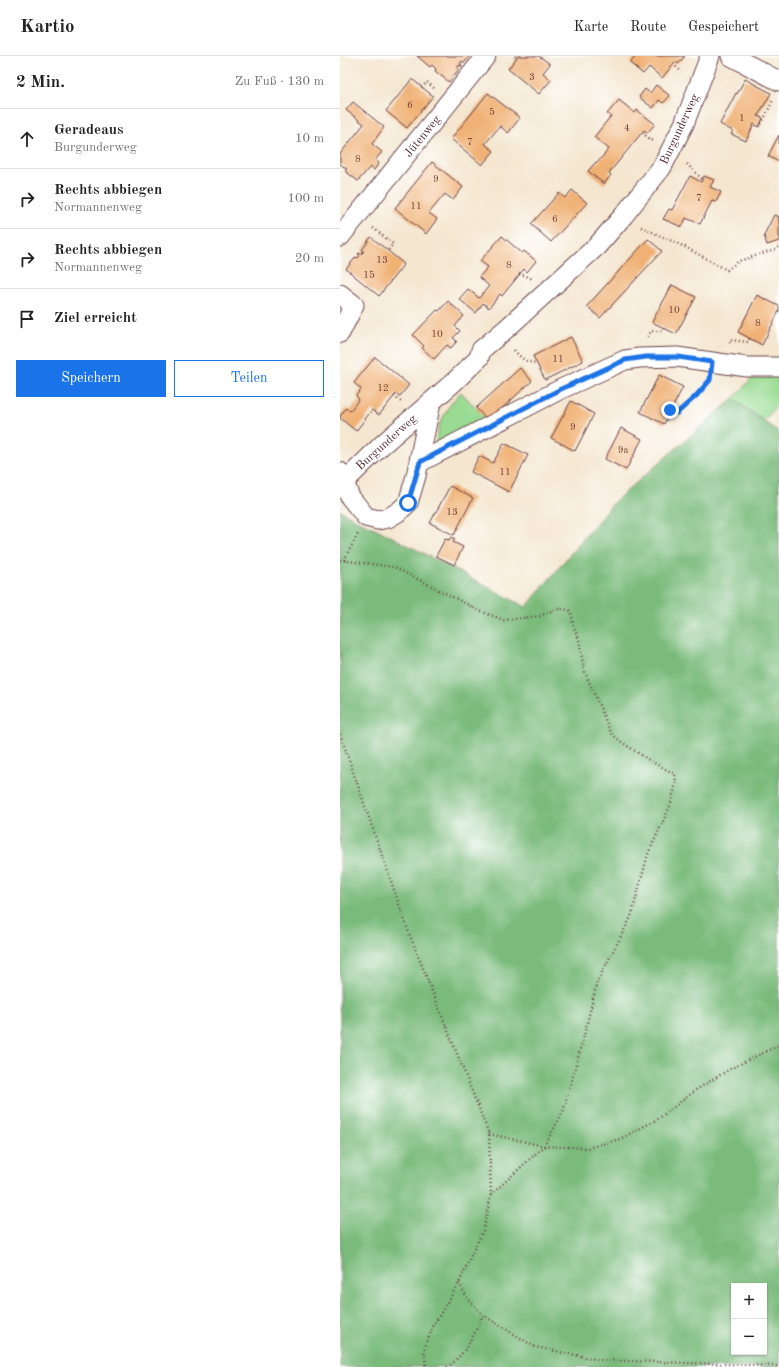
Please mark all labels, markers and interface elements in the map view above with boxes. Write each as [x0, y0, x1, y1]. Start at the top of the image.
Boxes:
text: Kartio [20, 18, 75, 37]
text: Karte [574, 20, 608, 34]
text: Route [630, 20, 666, 34]
text: Gespeichert [688, 20, 759, 34]
house number: 3 [529, 72, 535, 82]
text: 2 Min. [16, 74, 65, 91]
text: Zu Fuß · 130 m [235, 75, 324, 88]
street label: Burgunderweg [658, 92, 702, 167]
house number: 6 [407, 100, 413, 110]
house number: 5 [489, 107, 495, 117]
street label: Jütenweg [402, 113, 443, 160]
house number: 1 [739, 113, 745, 123]
text: Geradeaus [54, 123, 123, 138]
house number: 4 [624, 123, 630, 133]
icon: ahead [16, 128, 38, 150]
text: 10 m [295, 132, 324, 145]
house number: 7 [467, 137, 473, 147]
text: Burgunderweg [54, 141, 137, 154]
house number: 8 [355, 154, 361, 164]
house number: 9 [433, 174, 439, 184]
text: Rechts abbiegen [54, 183, 162, 198]
icon: right [16, 188, 38, 210]
text: 100 m [287, 192, 324, 205]
house number: 7 [696, 193, 702, 203]
text: Normannenweg [54, 201, 142, 214]
house number: 11 [410, 201, 422, 211]
house number: 6 [552, 214, 558, 224]
text: Rechts abbiegen [54, 243, 162, 258]
icon: right [16, 248, 38, 270]
text: 20 m [295, 252, 324, 265]
house number: 13 [376, 255, 388, 265]
house number: 8 [506, 260, 512, 270]
text: Normannenweg [54, 261, 142, 274]
house number: 15 [363, 270, 375, 280]
house number: 10 [668, 305, 680, 315]
icon: arrive [16, 308, 38, 330]
text: Ziel erreicht [54, 311, 137, 326]
house number: 8 [755, 318, 761, 328]
house number: 10 [431, 329, 443, 339]
house number: 11 [552, 354, 564, 364]
button: Speichern [16, 360, 166, 397]
button: Teilen [174, 360, 324, 397]
house number: 12 [377, 383, 389, 393]
route end [661, 401, 679, 419]
street label: Burgunderweg [354, 412, 419, 473]
house number: 9 [570, 422, 576, 432]
house number: 9a [618, 445, 628, 455]
house number: 11 [499, 467, 511, 477]
route start [399, 494, 417, 512]
house number: 13 [446, 507, 458, 517]
map controls [731, 1283, 767, 1355]
button: + [731, 1283, 767, 1319]
button: − [731, 1319, 767, 1355]

